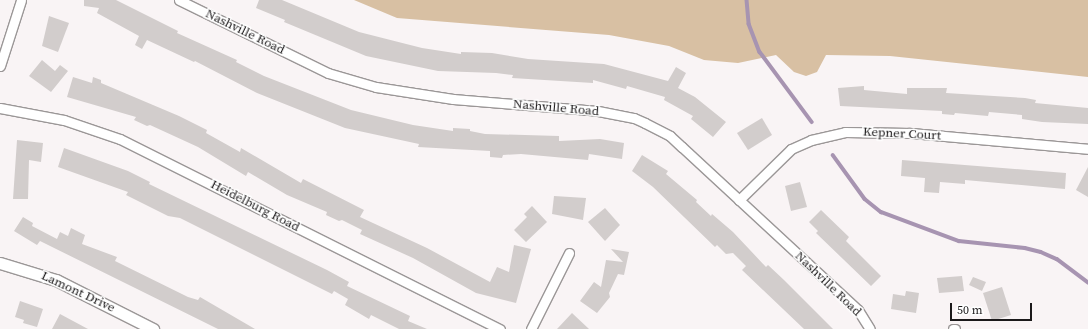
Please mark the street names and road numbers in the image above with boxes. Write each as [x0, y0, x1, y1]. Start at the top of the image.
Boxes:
street label: Nashville Road [203, 6, 287, 58]
street label: Nashville Road [512, 96, 600, 120]
street label: Kepner Court [863, 124, 941, 144]
street label: Heidelburg Road [208, 177, 302, 235]
street label: Nashville Road [792, 248, 864, 320]
street label: Lamont Drive [39, 268, 117, 316]

